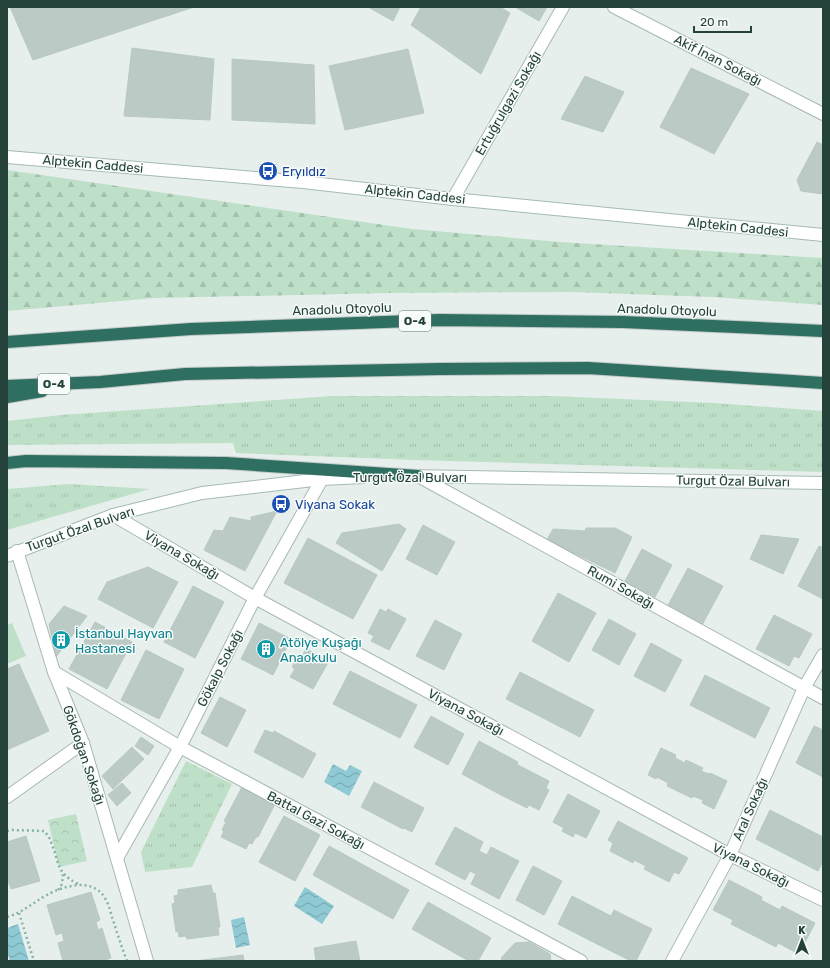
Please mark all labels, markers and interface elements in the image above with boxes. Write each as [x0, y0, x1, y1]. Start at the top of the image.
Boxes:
scale bar [694, 8, 751, 34]
text: 20 m [700, 15, 728, 29]
street label: Akif İnan Sokağı [671, 31, 764, 89]
street label: Ertuğrulgazi Sokağı [472, 48, 545, 158]
street label: Alptekin Caddesi [42, 152, 144, 176]
bus stop icon: Eryıldız [257, 160, 279, 182]
place label: Eryıldız [282, 164, 326, 179]
street label: Alptekin Caddesi [364, 181, 466, 207]
street label: Alptekin Caddesi [687, 214, 789, 240]
street label: Anadolu Otoyolu [292, 300, 392, 318]
street label: Anadolu Otoyolu [617, 301, 717, 319]
road number: O-4 [399, 311, 431, 331]
road number: O-4 [38, 374, 70, 394]
street label: Turgut Özal Bulvarı [353, 470, 467, 486]
street label: Turgut Özal Bulvarı [676, 473, 790, 490]
bus stop icon: Viyana Sokak [270, 493, 292, 515]
place label: Viyana Sokak [295, 497, 375, 512]
street label: Turgut Özal Bulvarı [24, 503, 137, 556]
street label: Viyana Sokağı [141, 527, 222, 583]
street label: Rumi Sokağı [584, 562, 657, 612]
place label: İstanbul Hayvan Hastanesi [75, 626, 173, 656]
street label: Gökalp Sokağı [194, 627, 247, 709]
building icon: İstanbul Hayvan Hastanesi [50, 629, 72, 651]
place label: Atölye Kuşağı Anaokulu [280, 635, 362, 665]
building icon: Atölye Kuşağı Anaokulu [255, 638, 277, 660]
street label: Viyana Sokağı [425, 686, 507, 739]
street label: Gökdoğan Sokağı [59, 703, 108, 807]
street label: Aral Sokağı [729, 775, 771, 843]
street label: Battal Gazi Sokağı [264, 788, 367, 853]
street label: Viyana Sokağı [709, 840, 792, 891]
north arrow [782, 920, 822, 960]
text: K [798, 924, 806, 937]

